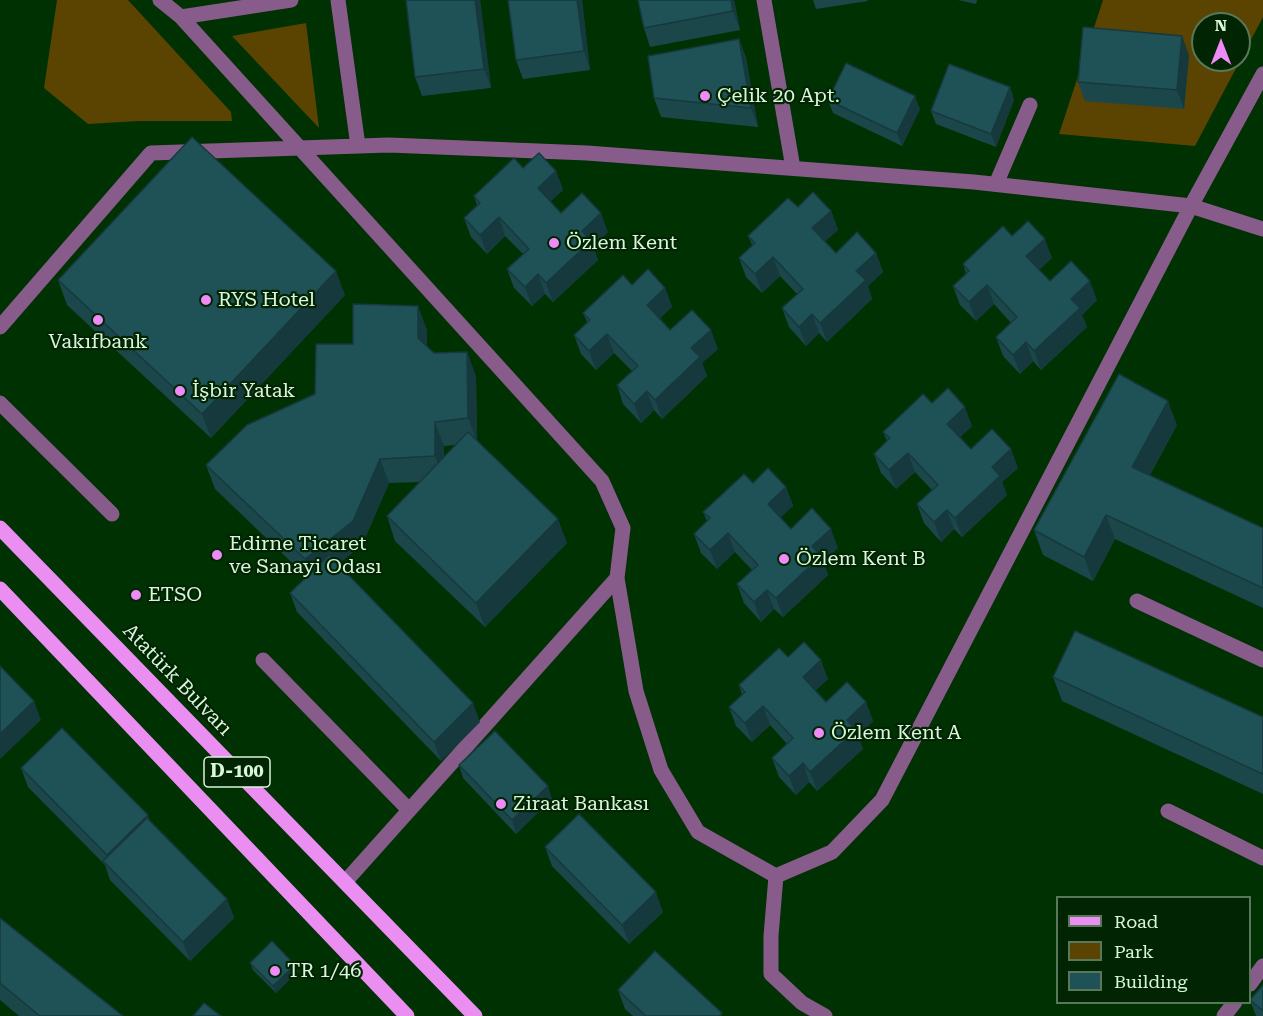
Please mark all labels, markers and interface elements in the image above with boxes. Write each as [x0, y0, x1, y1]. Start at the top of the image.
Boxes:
north arrow [1191, 12, 1251, 72]
text: N [1215, 16, 1227, 35]
place label: Çelik 20 Apt. [717, 84, 840, 108]
marker: Çelik 20 Apt. [698, 89, 712, 103]
place label: Özlem Kent [566, 231, 677, 255]
marker: Özlem Kent [547, 236, 561, 250]
place label: RYS Hotel [218, 288, 315, 312]
marker: RYS Hotel [199, 293, 213, 307]
marker: Vakıfbank [91, 313, 105, 327]
place label: Vakıfbank [49, 330, 147, 354]
place label: İşbir Yatak [192, 379, 295, 403]
marker: İşbir Yatak [173, 384, 187, 398]
place label: Edirne Ticaret ve Sanayi Odası [229, 532, 382, 579]
place label: Özlem Kent B [796, 547, 926, 571]
marker: Edirne Ticaret ve Sanayi Odası [210, 548, 224, 562]
marker: Özlem Kent B [777, 552, 791, 566]
place label: ETSO [148, 583, 202, 607]
marker: ETSO [129, 588, 143, 602]
street label: Atatürk Bulvarı [118, 619, 236, 741]
place label: Özlem Kent A [831, 721, 961, 745]
marker: Özlem Kent A [812, 726, 826, 740]
road number: D-100 [204, 757, 270, 787]
place label: Ziraat Bankası [513, 792, 649, 816]
marker: Ziraat Bankası [494, 797, 508, 811]
legend [1056, 896, 1251, 1004]
text: Road [1114, 911, 1158, 932]
text: Park [1114, 941, 1154, 962]
place label: TR 1/46 [287, 959, 361, 983]
marker: TR 1/46 [268, 964, 282, 978]
text: Building [1114, 971, 1188, 992]

